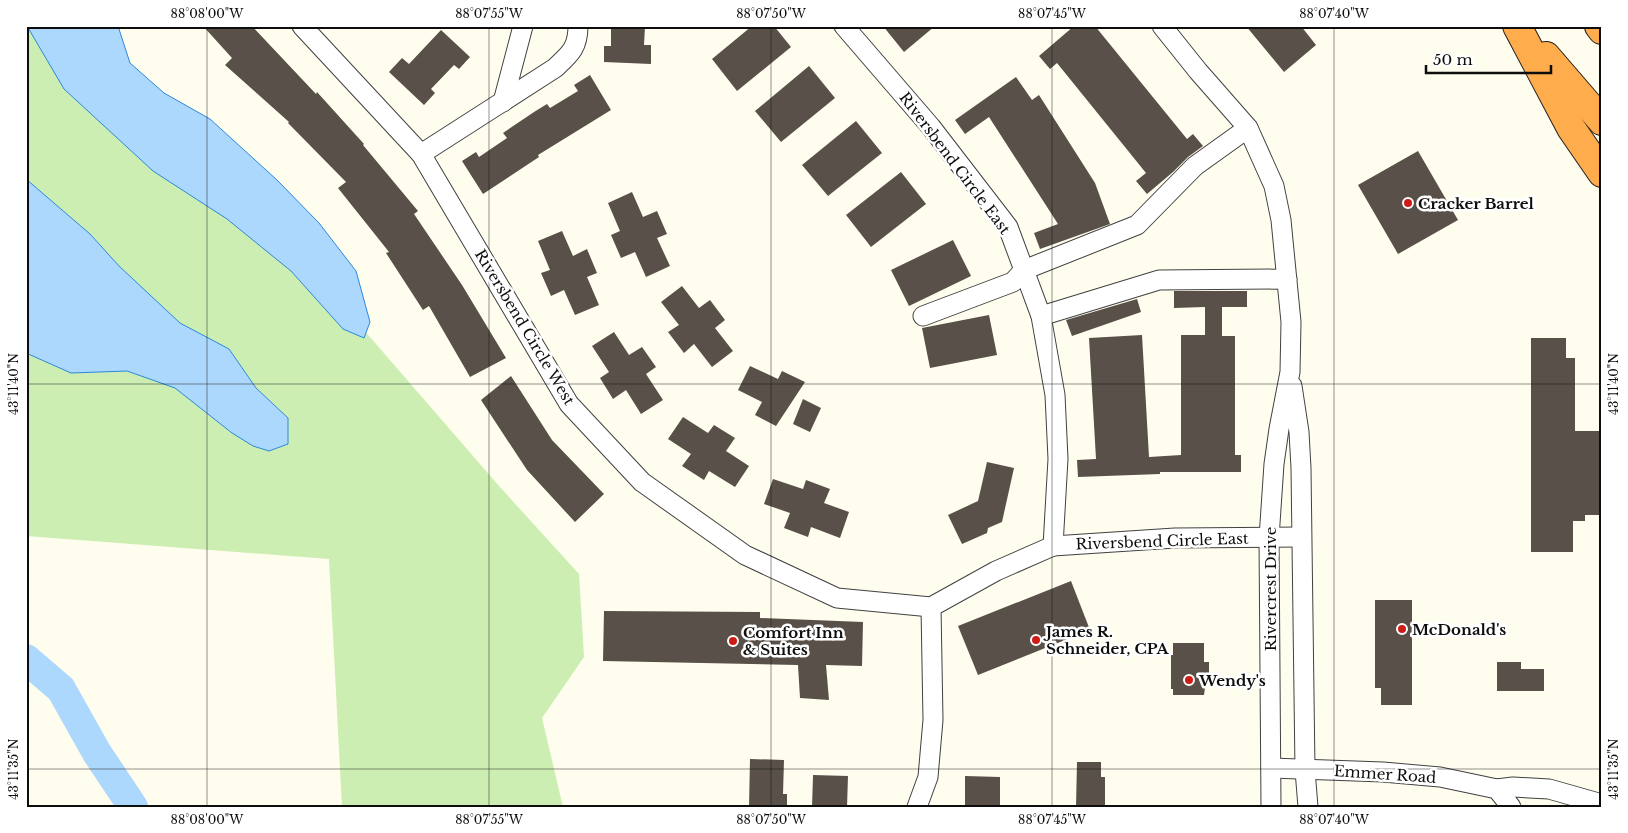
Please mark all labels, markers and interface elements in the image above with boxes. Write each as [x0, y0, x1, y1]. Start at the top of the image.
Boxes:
text: 88°08'00"W [171, 6, 244, 21]
text: 88°07'55"W [455, 6, 524, 21]
text: 88°07'50"W [736, 6, 807, 21]
text: 88°07'45"W [1018, 6, 1087, 21]
text: 88°07'40"W [1299, 6, 1370, 21]
scale bar [1426, 42, 1550, 74]
text: 50 m [1433, 50, 1473, 69]
street label: Riversbend Circle East [895, 88, 1015, 238]
place label: Cracker Barrel [1418, 194, 1535, 213]
marker: Cracker Barrel [1402, 197, 1414, 209]
street label: Riversbend Circle West [471, 246, 579, 409]
text: 43°11'40"N [6, 353, 21, 415]
text: 43°11'40"N [1606, 353, 1621, 415]
street label: Rivercrest Drive [1261, 527, 1280, 651]
street label: Riversbend Circle East [1075, 528, 1249, 554]
place label: McDonald's [1412, 620, 1506, 639]
place label: James R. Schneider, CPA [1043, 622, 1170, 658]
place label: Comfort Inn & Suites [743, 623, 844, 659]
marker: McDonald's [1396, 623, 1408, 635]
marker: James R. Schneider, CPA [1030, 634, 1042, 646]
marker: Comfort Inn & Suites [727, 635, 739, 647]
place label: Wendy's [1198, 671, 1266, 690]
marker: Wendy's [1183, 674, 1195, 686]
text: 43°11'35"N [6, 738, 21, 800]
text: 43°11'35"N [1606, 738, 1621, 800]
street label: Emmer Road [1333, 761, 1437, 787]
text: 88°08'00"W [171, 812, 244, 827]
text: 88°07'55"W [455, 812, 524, 827]
text: 88°07'50"W [736, 812, 807, 827]
text: 88°07'45"W [1018, 812, 1087, 827]
text: 88°07'40"W [1299, 812, 1370, 827]

